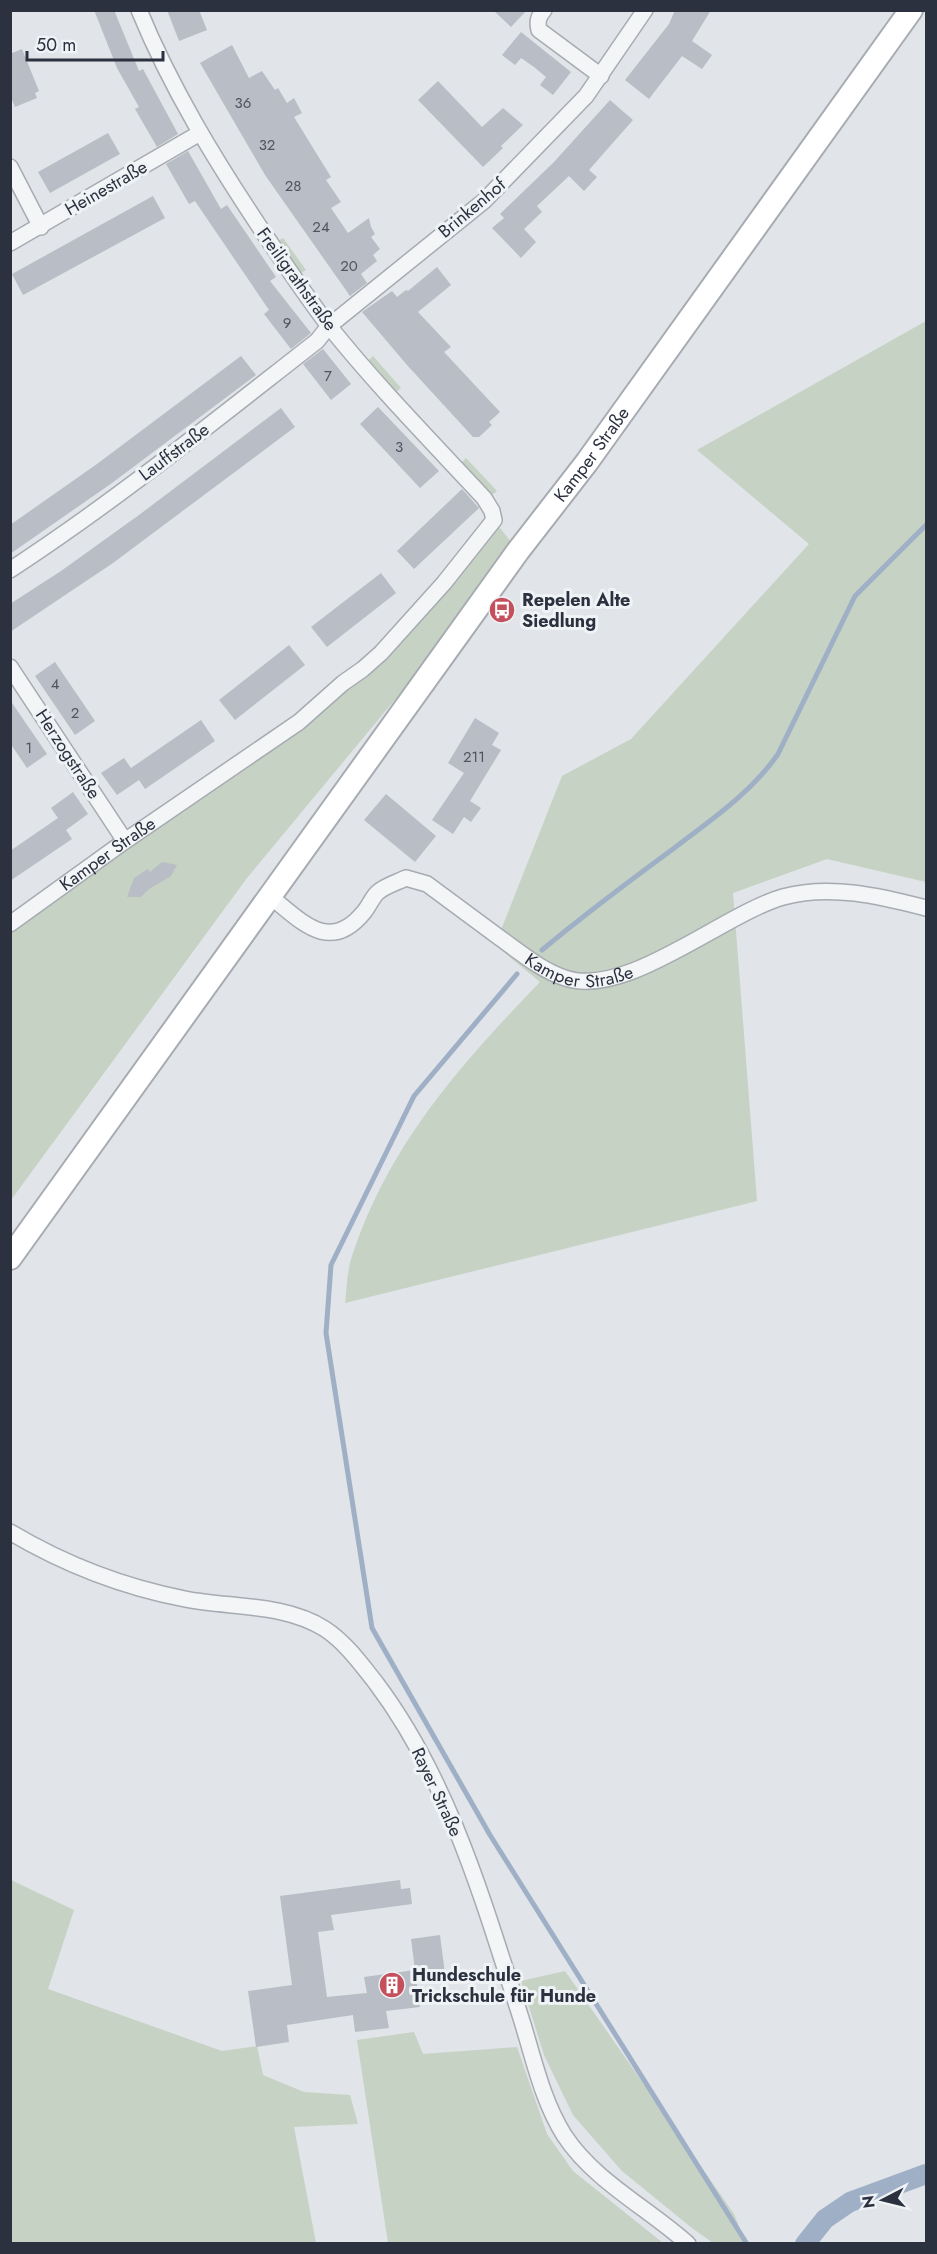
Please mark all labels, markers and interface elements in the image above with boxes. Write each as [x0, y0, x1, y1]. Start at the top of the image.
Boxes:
scale bar [27, 24, 164, 62]
text: 50 m [36, 32, 76, 58]
house number: 36 [235, 92, 251, 114]
house number: 32 [259, 134, 275, 156]
street label: Heinestraße [60, 154, 152, 222]
street label: Brinkenhof [433, 171, 512, 244]
house number: 28 [285, 175, 301, 197]
house number: 24 [312, 216, 330, 238]
street label: Freiligrathstraße [251, 222, 343, 336]
house number: 20 [340, 255, 358, 277]
house number: 9 [283, 312, 291, 334]
house number: 7 [324, 365, 332, 387]
street label: Kamper Straße [548, 402, 635, 507]
street label: Lauffstraße [133, 417, 215, 487]
house number: 3 [395, 436, 403, 458]
place label: Repelen Alte Siedlung [522, 587, 630, 634]
bus stop icon: Repelen Alte Siedlung [487, 595, 517, 625]
house number: 4 [51, 673, 60, 695]
house number: 2 [71, 702, 79, 724]
street label: Herzogstraße [29, 704, 107, 804]
house number: 1 [26, 737, 32, 759]
house number: 211 [463, 746, 485, 768]
street label: Kamper Straße [54, 811, 161, 897]
street label: Kamper Straße [520, 947, 637, 994]
street label: Rayer Straße [405, 1743, 469, 1841]
place label: Hundeschule Trickschule für Hunde [412, 1962, 596, 2009]
building icon: Hundeschule Trickschule für Hunde [377, 1970, 407, 2000]
north arrow [853, 2170, 913, 2230]
text: N [856, 2194, 881, 2209]

